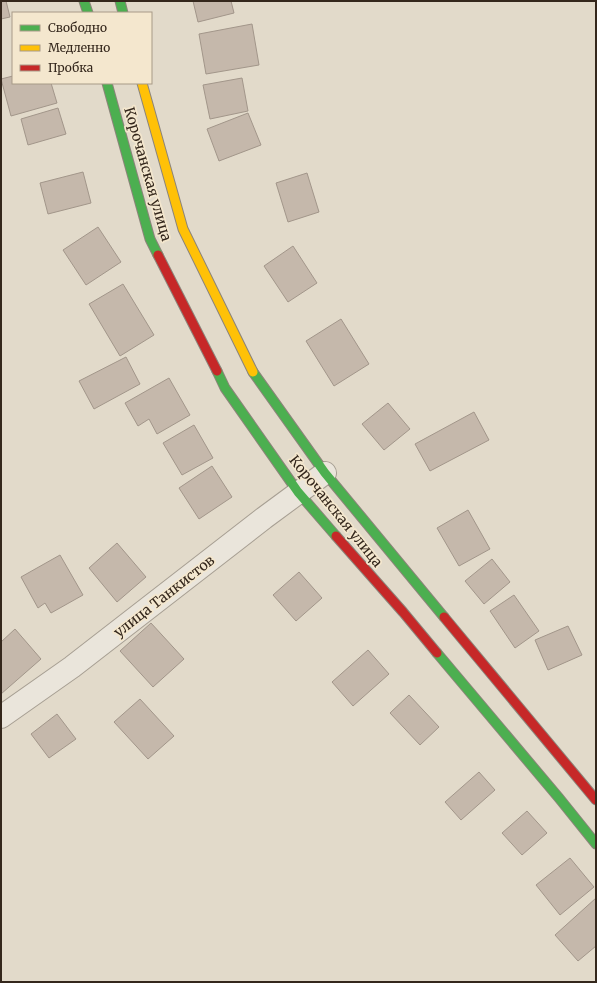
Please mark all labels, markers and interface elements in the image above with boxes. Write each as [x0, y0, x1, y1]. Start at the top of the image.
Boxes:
legend [12, 12, 152, 84]
text: Свободно [48, 20, 107, 35]
text: Медленно [48, 40, 110, 55]
text: Пробка [48, 60, 94, 75]
street label: Корочанская улица [120, 105, 176, 244]
street label: Корочанская улица [285, 451, 387, 571]
street label: улица Танкистов [110, 551, 218, 641]

